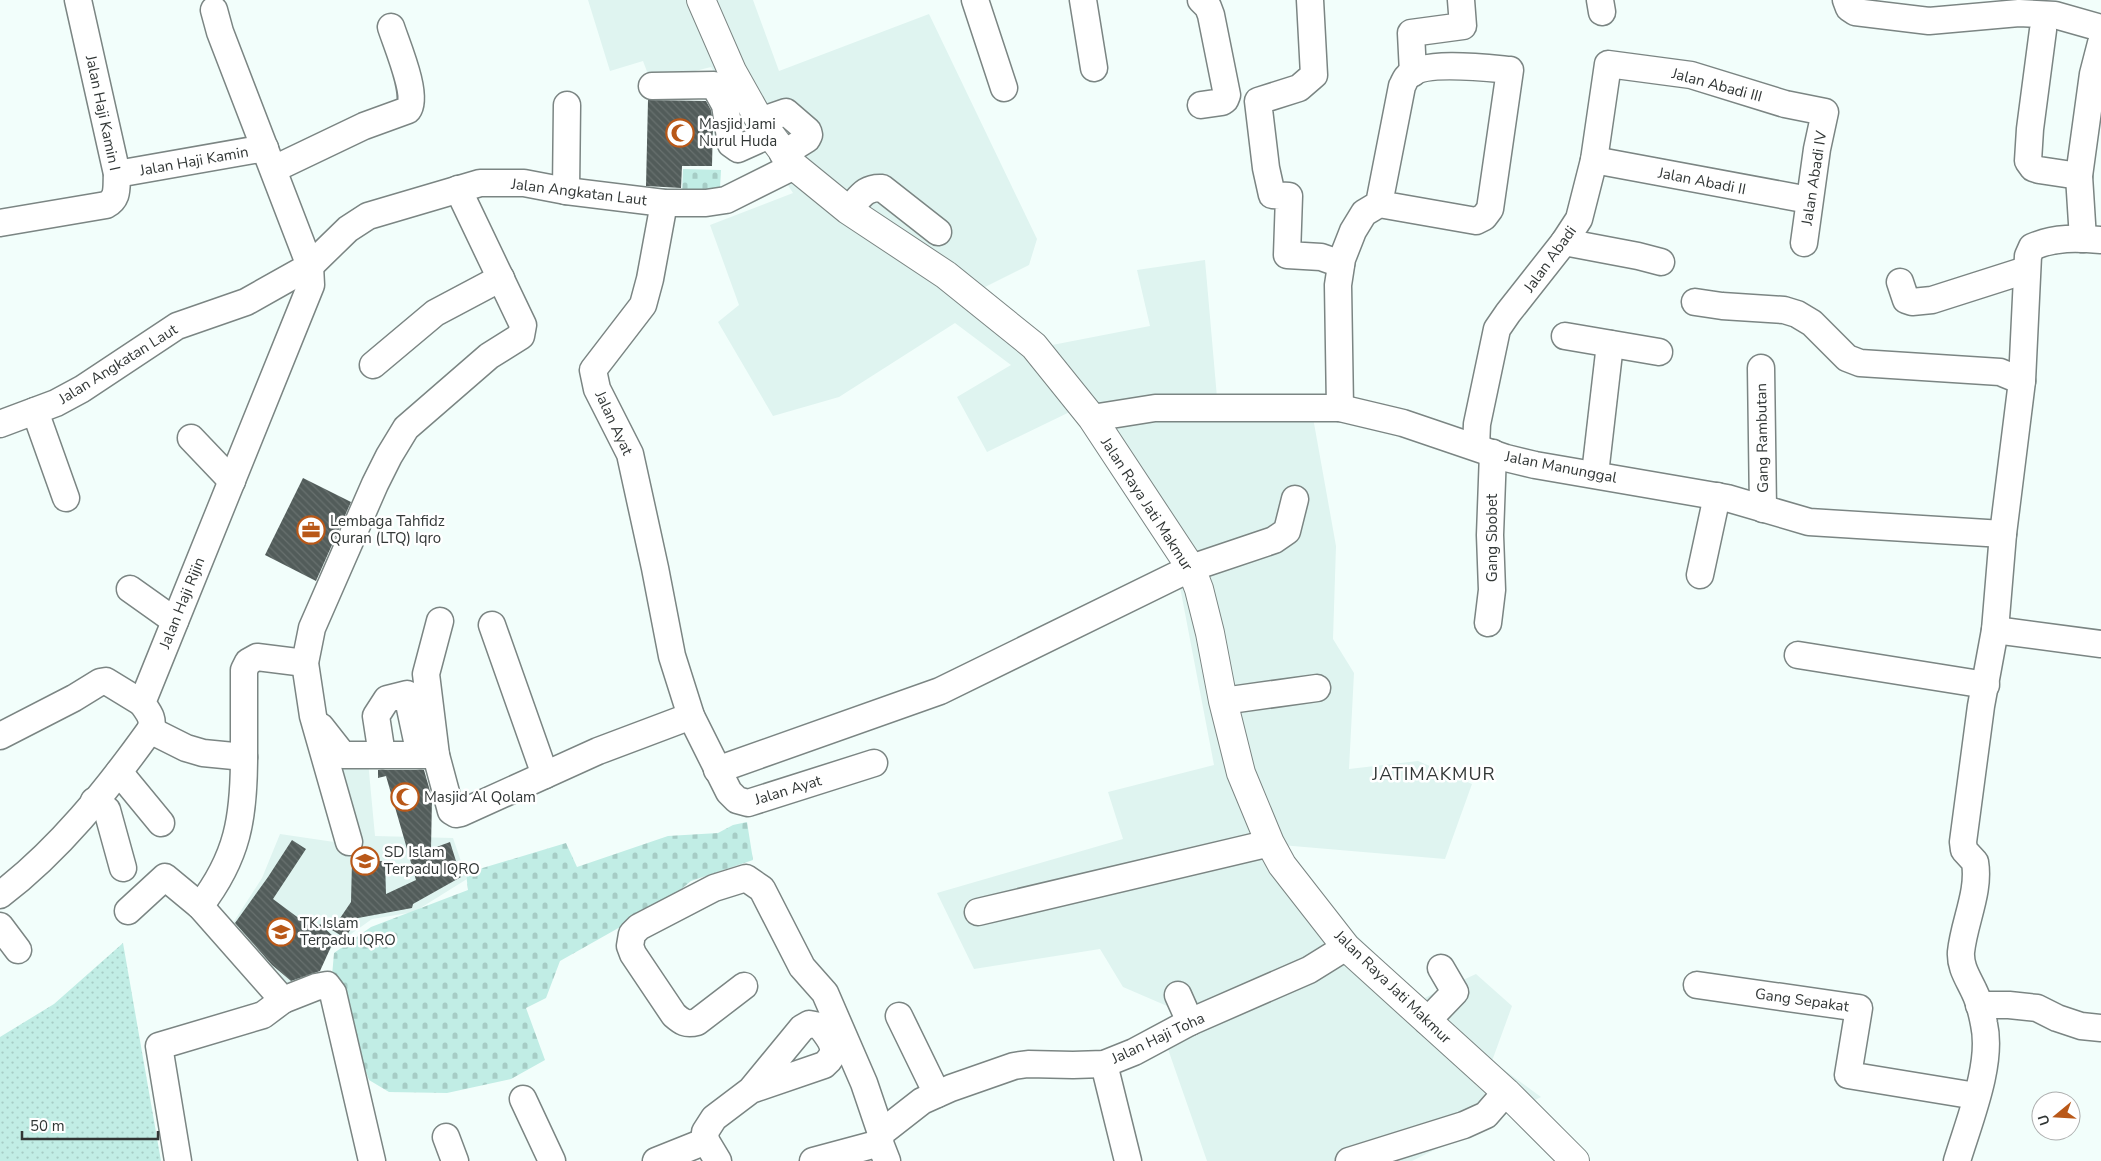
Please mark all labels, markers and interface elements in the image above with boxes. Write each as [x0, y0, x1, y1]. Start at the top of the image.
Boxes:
street label: Jalan Haji Kamin I [81, 52, 125, 173]
street label: Jalan Abadi III [1669, 63, 1764, 107]
place label: Masjid Jami Nurul Huda [699, 114, 777, 151]
mosque icon: Masjid Jami Nurul Huda [665, 118, 695, 148]
street label: Jalan Abadi IV [1796, 129, 1831, 228]
street label: Jalan Haji Kamin [137, 142, 250, 181]
street label: Jalan Abadi II [1655, 163, 1748, 199]
street label: Jalan Angkatan Laut [509, 174, 649, 210]
street label: Jalan Abadi [1519, 222, 1581, 297]
street label: Jalan Angkatan Laut [54, 319, 182, 409]
street label: Gang Rambutan [1751, 383, 1773, 493]
street label: Jalan Ayat [590, 387, 638, 459]
street label: Jalan Raya Jati Makmur [1096, 433, 1198, 575]
street label: Jalan Manunggal [1502, 446, 1619, 488]
street label: Gang Sbobet [1482, 493, 1502, 582]
place label: Lembaga Tahfidz Quran (LTQ) Iqro [330, 511, 445, 548]
office icon: Lembaga Tahfidz Quran (LTQ) Iqro [296, 515, 326, 545]
street label: Jalan Haji Rijin [154, 554, 209, 653]
district label: JATIMAKMUR [1371, 762, 1496, 786]
street label: Jalan Ayat [751, 770, 825, 810]
mosque icon: Masjid Al Qolam [390, 782, 420, 812]
place label: Masjid Al Qolam [424, 787, 536, 807]
place label: SD Islam Terpadu IQRO [384, 842, 480, 879]
school or university icon: SD Islam Terpadu IQRO [350, 846, 380, 876]
place label: TK Islam Terpadu IQRO [300, 913, 396, 950]
school or university icon: TK Islam Terpadu IQRO [266, 917, 296, 947]
street label: Jalan Raya Jati Makmur [1330, 925, 1456, 1049]
street label: Gang Sepakat [1754, 984, 1851, 1017]
street label: Jalan Haji Toha [1107, 1008, 1208, 1069]
north arrow [2031, 1091, 2081, 1141]
scale bar [22, 1108, 159, 1140]
text: U [2033, 1112, 2055, 1128]
text: 50 m [30, 1116, 65, 1136]

